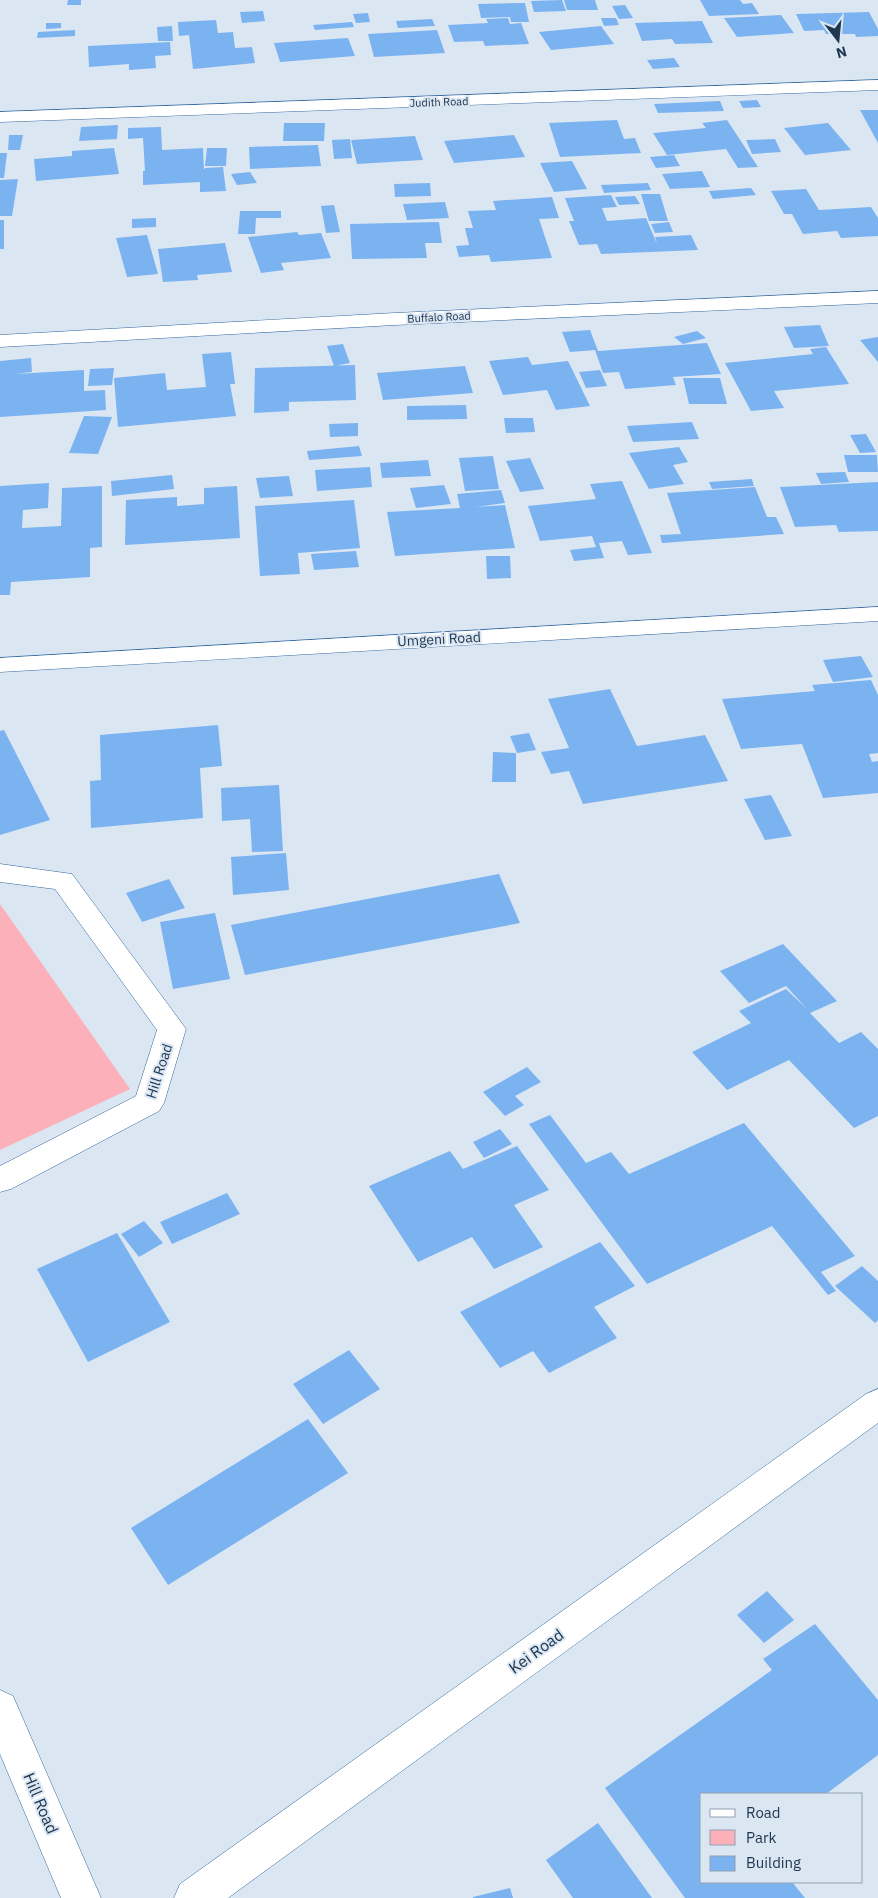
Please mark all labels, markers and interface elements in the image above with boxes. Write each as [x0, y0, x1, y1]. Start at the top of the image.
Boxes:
north arrow [813, 15, 863, 65]
text: N [834, 42, 849, 63]
street label: Judith Road [409, 94, 469, 110]
street label: Buffalo Road [407, 308, 471, 326]
street label: Umgeni Road [397, 628, 481, 650]
street label: Hill Road [142, 1041, 176, 1101]
street label: Kei Road [505, 1624, 567, 1678]
street label: Hill Road [19, 1769, 63, 1837]
legend [700, 1793, 863, 1883]
text: Road [746, 1803, 781, 1822]
text: Park [746, 1828, 776, 1847]
text: Building [746, 1853, 801, 1872]

